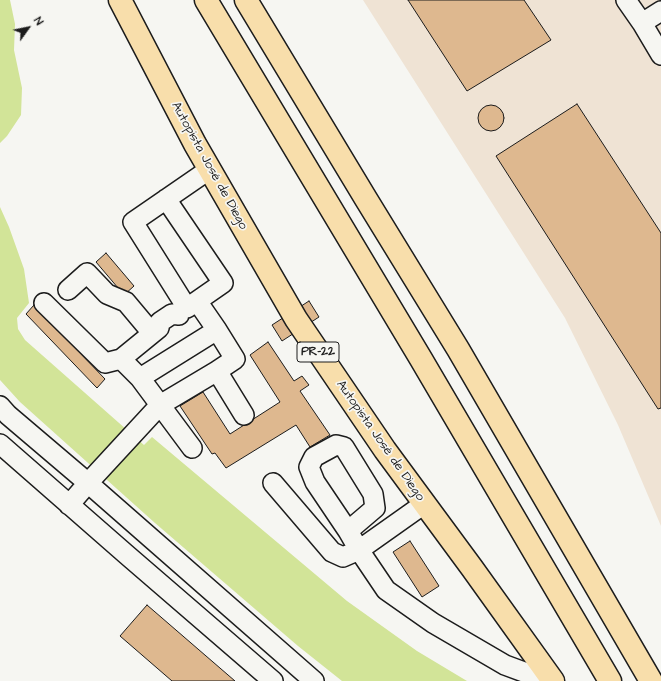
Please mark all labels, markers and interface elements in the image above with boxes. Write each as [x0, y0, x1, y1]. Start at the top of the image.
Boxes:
north arrow [8, 8, 48, 48]
text: N [30, 14, 47, 28]
street label: Autopista José de Diego [167, 99, 251, 233]
road number: PR-22 [297, 342, 339, 362]
street label: Autopista José de Diego [332, 378, 428, 504]

